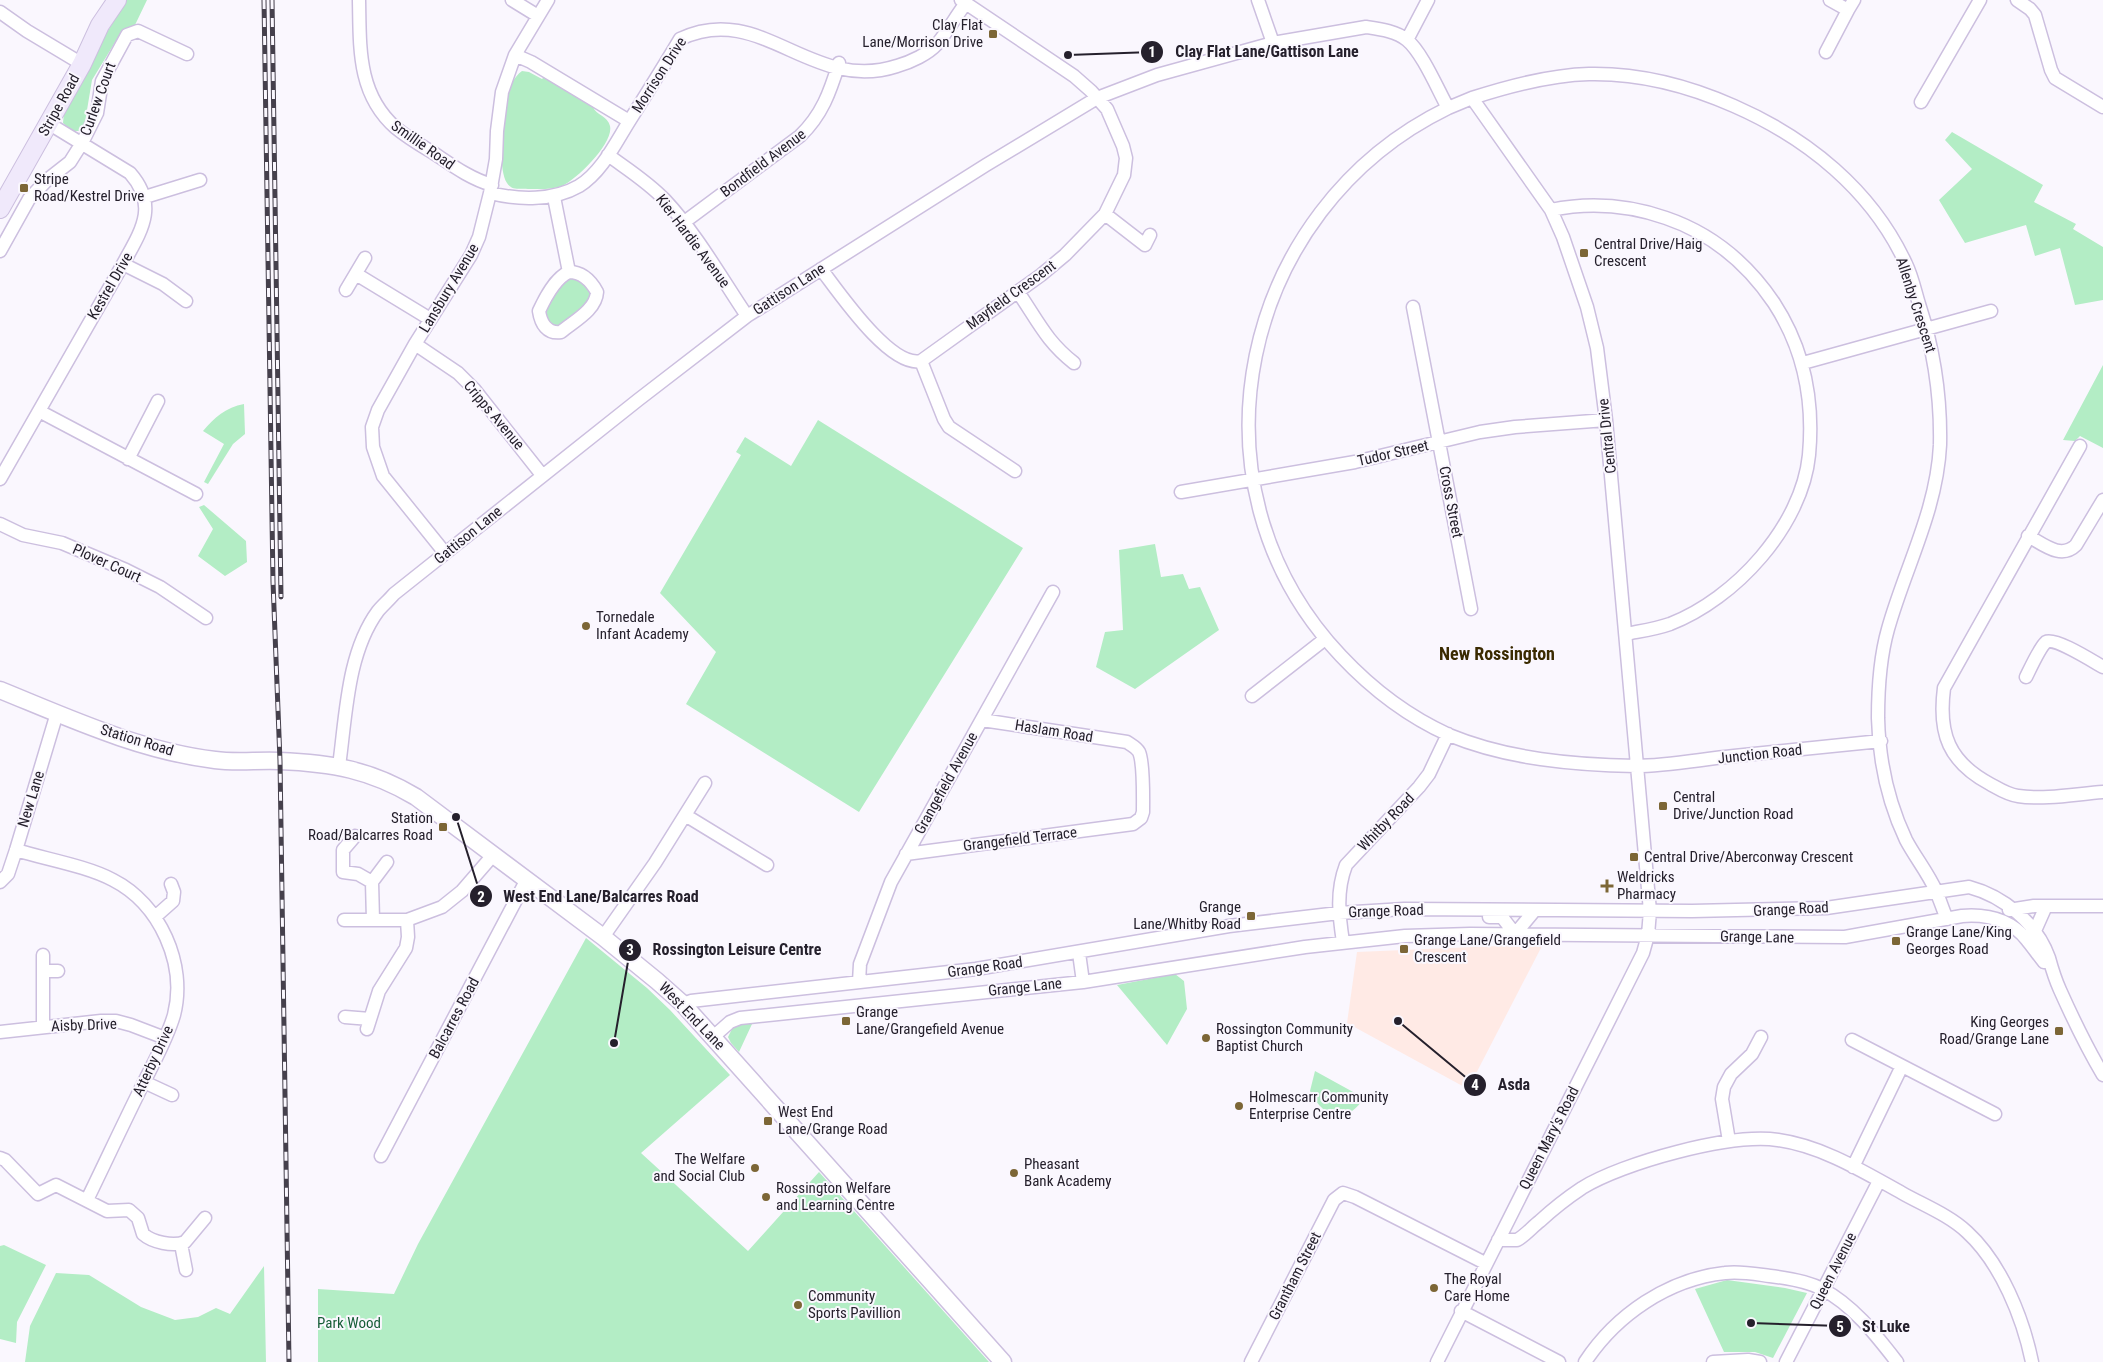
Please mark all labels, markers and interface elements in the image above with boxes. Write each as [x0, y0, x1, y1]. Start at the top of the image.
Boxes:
place label: Clay Flat Lane/Morrison Drive [862, 16, 983, 51]
marker: Clay Flat Lane/Morrison Drive [987, 28, 999, 40]
street label: Morrison Drive [628, 34, 690, 116]
callout: Clay Flat Lane/Gattison Lane [1140, 36, 1368, 67]
text: Clay Flat Lane/Gattison Lane [1175, 42, 1359, 61]
text: 1 [1148, 43, 1156, 61]
street label: Curlew Court [76, 60, 120, 138]
street label: Stripe Road [35, 71, 83, 139]
street label: Smillie Road [388, 117, 458, 173]
street label: Bondfield Avenue [717, 125, 809, 201]
place label: Stripe Road/Kestrel Drive [34, 170, 144, 205]
marker: Stripe Road/Kestrel Drive [18, 182, 30, 194]
street label: Kier Hardie Avenue [652, 191, 734, 291]
place label: Central Drive/Haig Crescent [1594, 235, 1702, 270]
street label: Lansbury Avenue [415, 240, 483, 336]
marker: Central Drive/Haig Crescent [1578, 247, 1590, 259]
street label: Kestrel Drive [84, 249, 136, 323]
street label: Allenby Crescent [1892, 255, 1940, 355]
street label: Mayfield Crescent [963, 257, 1059, 333]
street label: Gattison Lane [750, 259, 828, 319]
street label: Cripps Avenue [460, 377, 528, 453]
street label: Central Drive [1594, 398, 1620, 474]
street label: Tudor Street [1356, 436, 1430, 470]
street label: Cross Street [1435, 465, 1467, 539]
street label: Gattison Lane [430, 502, 506, 568]
street label: Plover Court [70, 540, 144, 586]
place label: Tornedale Infant Academy [596, 608, 689, 643]
marker: Tornedale Infant Academy [580, 620, 592, 632]
district label: New Rossington [1439, 643, 1555, 664]
street label: Haslam Road [1014, 716, 1094, 746]
street label: Station Road [98, 720, 176, 760]
street label: Grangefield Avenue [911, 729, 981, 837]
street label: Junction Road [1717, 741, 1803, 767]
street label: New Lane [14, 769, 48, 829]
place label: Central Drive/Junction Road [1673, 788, 1793, 823]
street label: Whitby Road [1354, 789, 1418, 855]
marker: Central Drive/Junction Road [1657, 800, 1669, 812]
place label: Station Road/Balcarres Road [308, 809, 433, 844]
marker: Station Road/Balcarres Road [437, 821, 449, 833]
street label: Grangefield Terrace [962, 823, 1078, 855]
place label: Central Drive/Aberconway Crescent [1644, 848, 1853, 866]
marker: Central Drive/Aberconway Crescent [1628, 851, 1640, 863]
place label: Weldricks Pharmacy [1617, 868, 1676, 903]
marker: Weldricks Pharmacy [1601, 880, 1613, 892]
callout: West End Lane/Balcarres Road [468, 881, 709, 912]
text: West End Lane/Balcarres Road [503, 887, 699, 906]
text: 2 [477, 888, 485, 906]
place label: Grange Lane/Whitby Road [1133, 898, 1241, 933]
street label: Grange Road [1753, 898, 1829, 920]
street label: Grange Road [1348, 901, 1424, 921]
marker: Grange Lane/Whitby Road [1245, 910, 1257, 922]
place label: Grange Lane/King Georges Road [1906, 923, 2012, 958]
street label: Grange Lane [1720, 927, 1794, 947]
place label: Grange Lane/Grangefield Crescent [1414, 931, 1561, 966]
callout: Rossington Leisure Centre [618, 934, 831, 965]
marker: Grange Lane/King Georges Road [1890, 935, 1902, 947]
text: Rossington Leisure Centre [653, 940, 822, 959]
text: 3 [626, 941, 634, 959]
marker: Grange Lane/Grangefield Crescent [1398, 943, 1410, 955]
street label: Grange Road [946, 953, 1024, 981]
street label: Balcarres Road [425, 974, 483, 1062]
street label: Grange Lane [987, 974, 1063, 1000]
street label: West End Lane [655, 978, 729, 1054]
place label: Grange Lane/Grangefield Avenue [856, 1003, 1004, 1038]
place label: King Georges Road/Grange Lane [1939, 1013, 2049, 1048]
street label: Aisby Drive [51, 1015, 117, 1035]
marker: Grange Lane/Grangefield Avenue [840, 1015, 852, 1027]
place label: Rossington Community Baptist Church [1216, 1020, 1353, 1055]
street label: Atterby Drive [129, 1023, 177, 1099]
marker: King Georges Road/Grange Lane [2053, 1025, 2065, 1037]
marker: Rossington Community Baptist Church [1200, 1032, 1212, 1044]
callout: Asda [1463, 1069, 1540, 1100]
text: Asda [1498, 1075, 1531, 1094]
text: 4 [1471, 1076, 1479, 1094]
street label: Queen Mary's Road [1515, 1084, 1583, 1192]
place label: Holmescarr Community Enterprise Centre [1249, 1088, 1388, 1123]
marker: Holmescarr Community Enterprise Centre [1233, 1100, 1245, 1112]
place label: West End Lane/Grange Road [778, 1103, 888, 1138]
marker: West End Lane/Grange Road [762, 1115, 774, 1127]
place label: The Welfare and Social Club [653, 1150, 745, 1185]
place label: Pheasant Bank Academy [1024, 1155, 1112, 1190]
marker: The Welfare and Social Club [749, 1162, 761, 1174]
marker: Pheasant Bank Academy [1008, 1167, 1020, 1179]
place label: Rossington Welfare and Learning Centre [776, 1179, 895, 1214]
marker: Rossington Welfare and Learning Centre [760, 1191, 772, 1203]
street label: Grantham Street [1265, 1229, 1325, 1323]
street label: Queen Avenue [1806, 1229, 1860, 1313]
place label: The Royal Care Home [1444, 1270, 1510, 1305]
marker: The Royal Care Home [1428, 1282, 1440, 1294]
place label: Community Sports Pavillion [808, 1287, 901, 1322]
marker: Community Sports Pavillion [792, 1299, 804, 1311]
callout: St Luke [1827, 1311, 1920, 1342]
park label: Park Wood [317, 1314, 381, 1332]
text: St Luke [1862, 1317, 1910, 1336]
text: 5 [1836, 1318, 1844, 1336]

